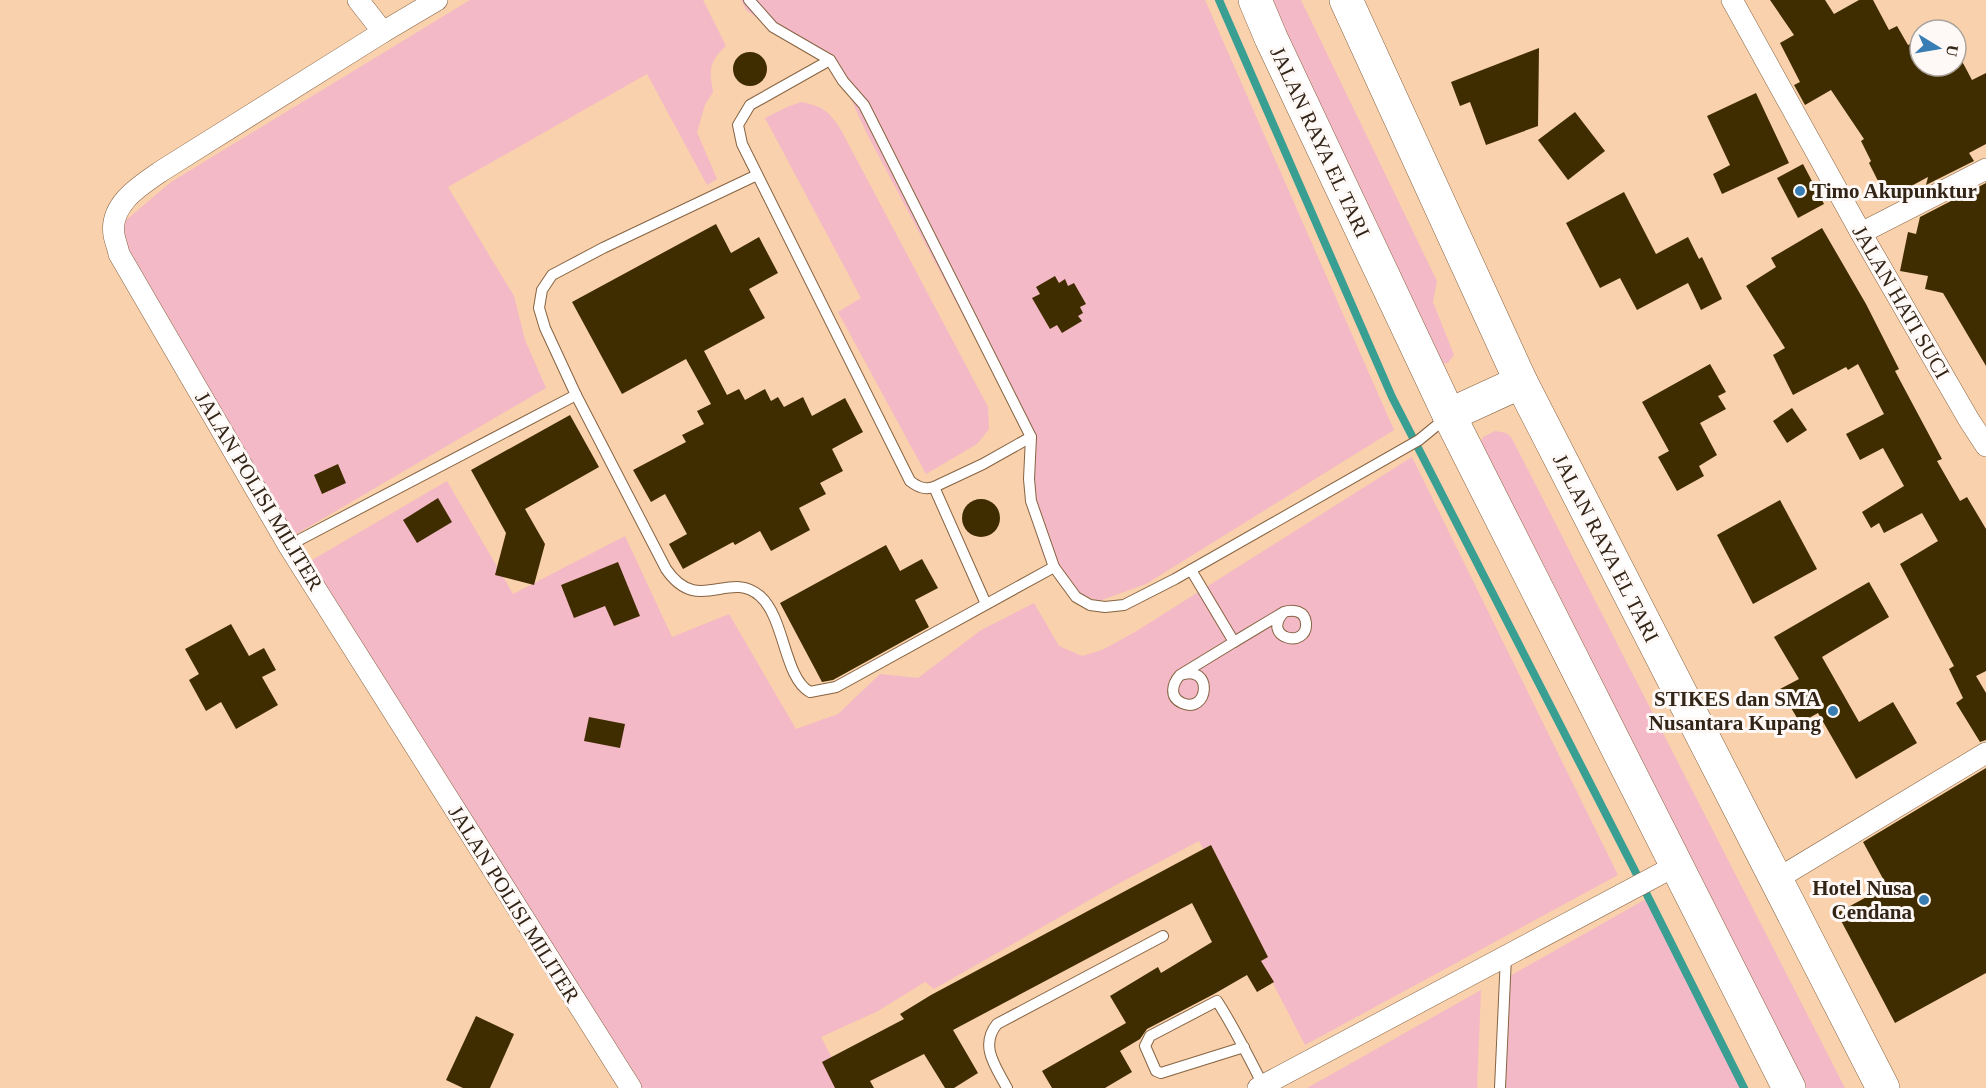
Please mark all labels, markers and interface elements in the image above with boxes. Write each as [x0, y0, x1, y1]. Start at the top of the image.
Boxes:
north arrow [1908, 18, 1968, 78]
street label: JALAN RAYA EL TARI [1265, 43, 1375, 241]
text: U [1943, 43, 1962, 58]
place label: Timo Akupunktur [1812, 179, 1977, 203]
marker: Timo Akupunktur [1793, 184, 1807, 198]
street label: JALAN HATI SUCI [1847, 221, 1955, 383]
street label: JALAN POLISI MILITER [190, 387, 328, 595]
street label: JALAN RAYA EL TARI [1548, 450, 1664, 646]
place label: STIKES dan SMA Nusantara Kupang [1649, 687, 1822, 735]
marker: STIKES dan SMA Nusantara Kupang [1826, 704, 1840, 718]
street label: JALAN POLISI MILITER [444, 801, 584, 1007]
place label: Hotel Nusa Cendana [1812, 876, 1913, 924]
marker: Hotel Nusa Cendana [1917, 893, 1931, 907]

